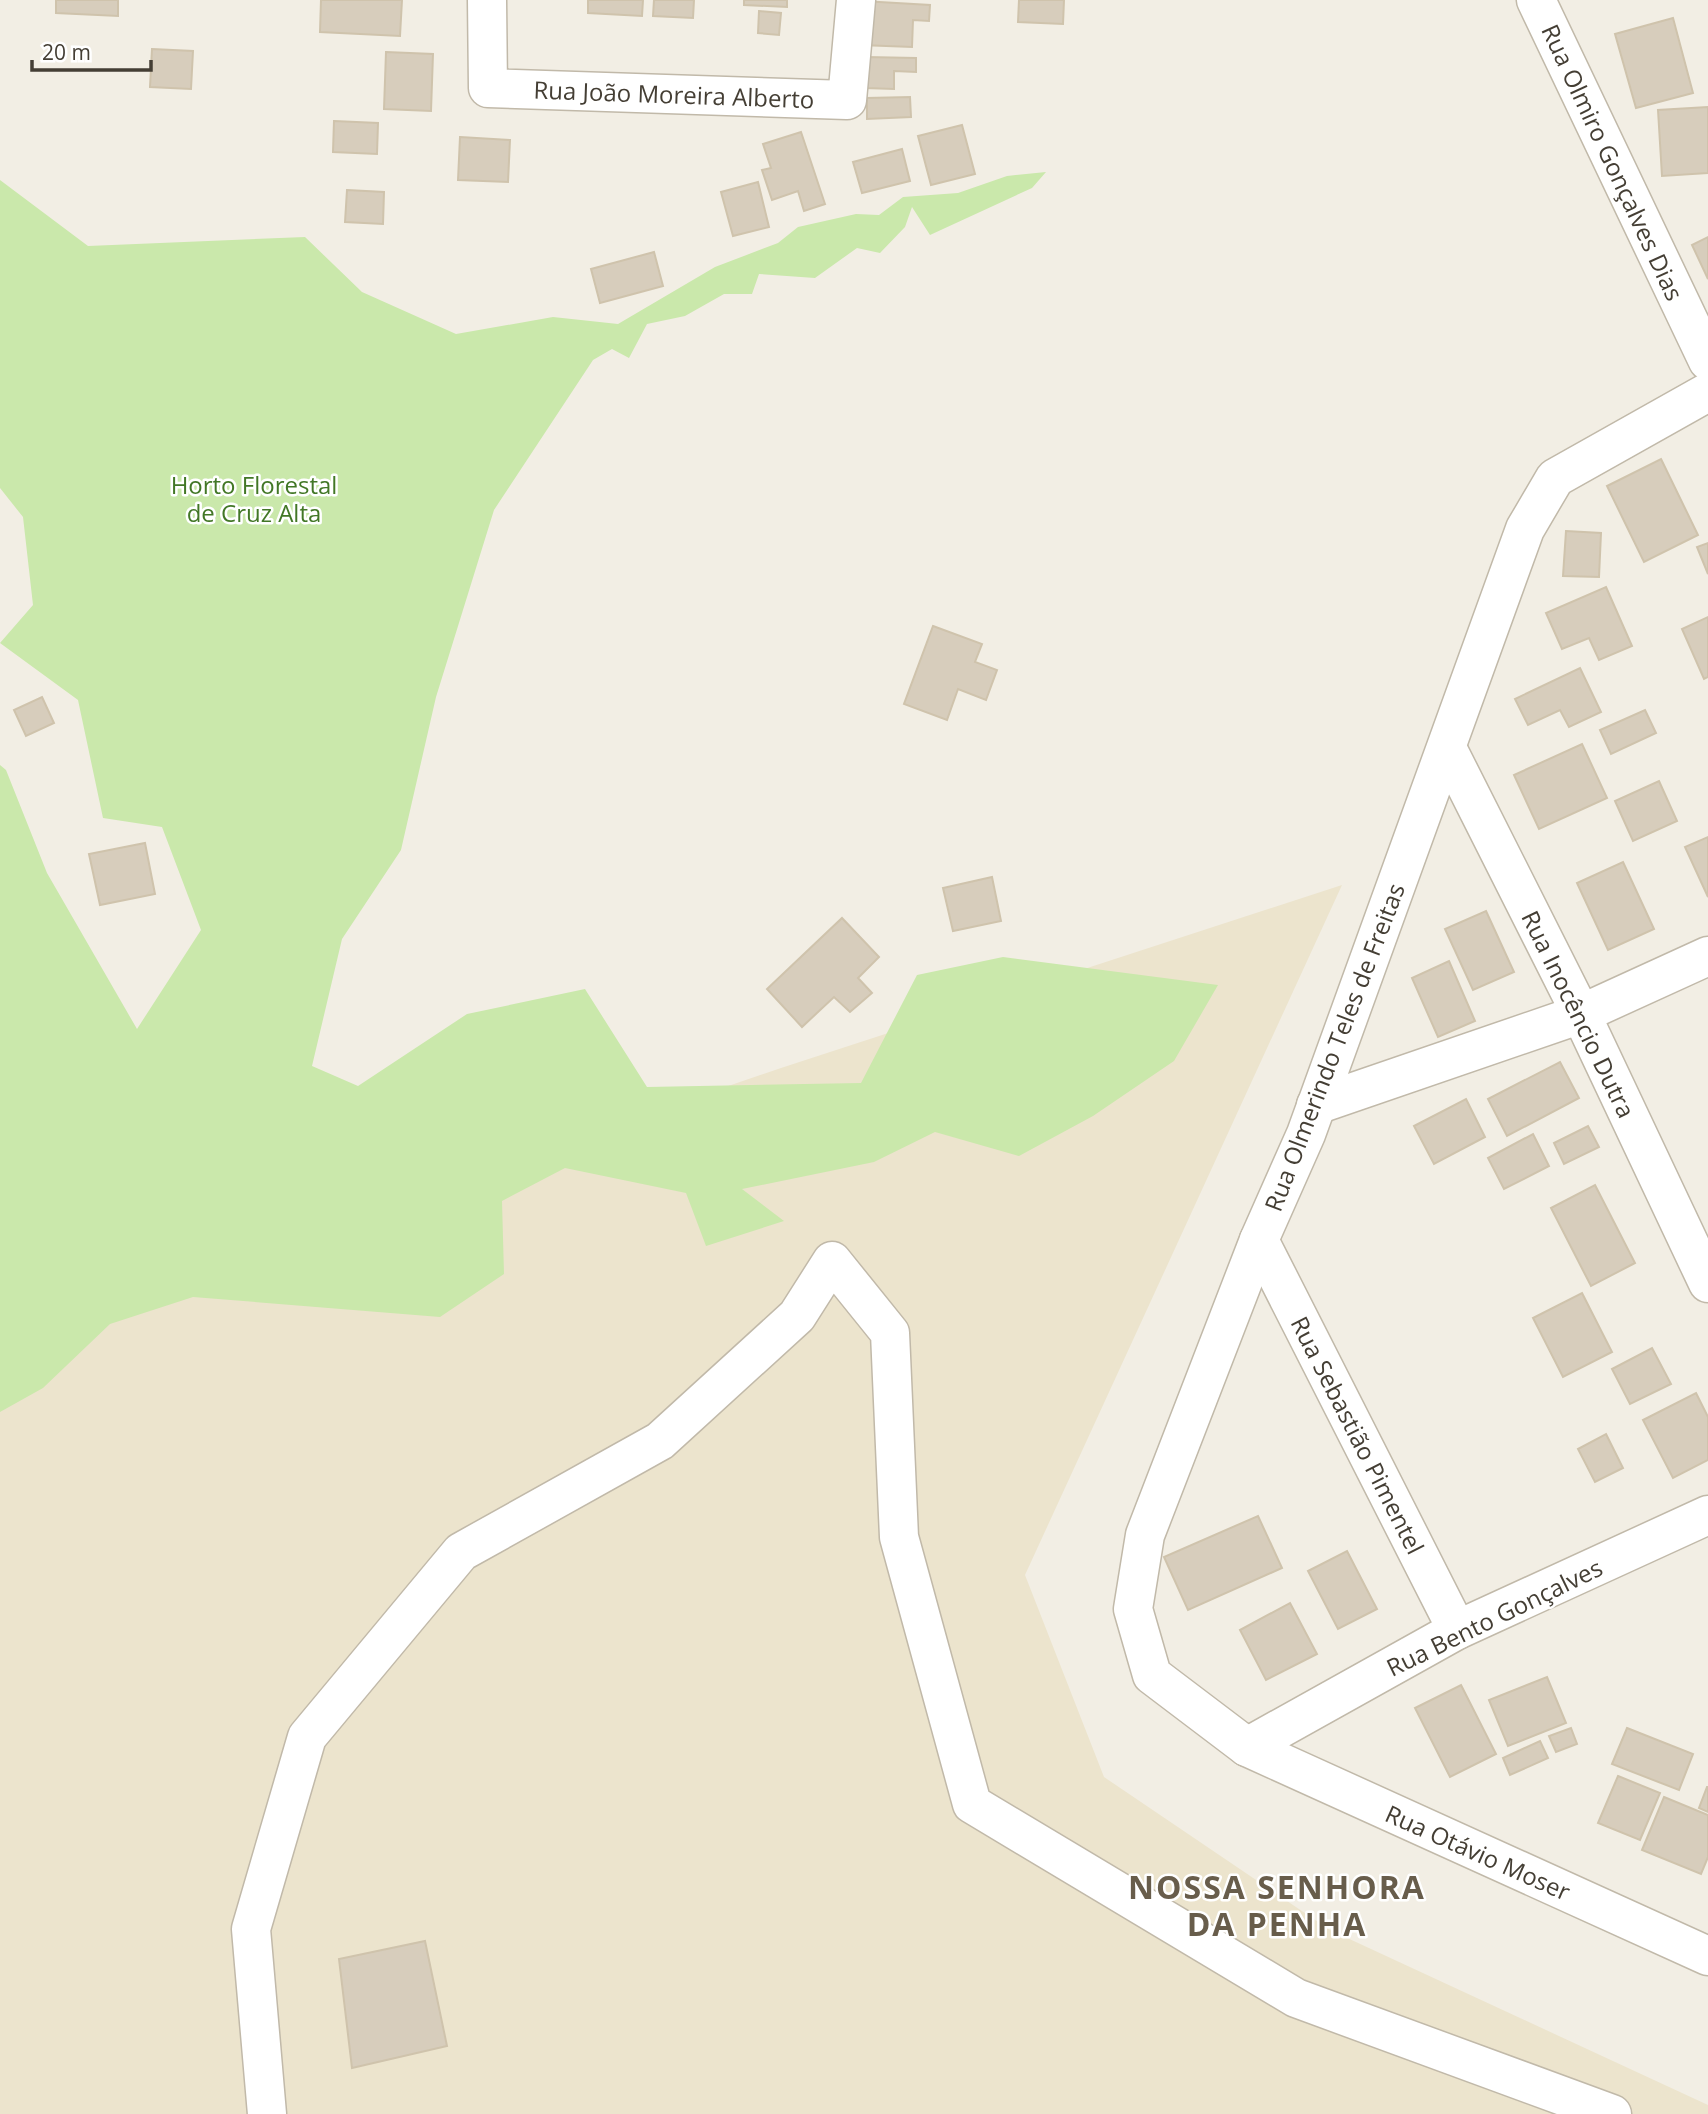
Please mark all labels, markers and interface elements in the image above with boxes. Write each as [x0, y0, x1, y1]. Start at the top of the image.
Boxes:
street label: Rua Olmiro Gonçalves Dias [1534, 18, 1692, 306]
scale bar [32, 28, 150, 72]
text: 20 m [42, 38, 91, 66]
street label: Rua João Moreira Alberto [533, 73, 815, 115]
park label: Horto Florestal de Cruz Alta [171, 468, 337, 529]
street label: Rua Olmerindo Teles de Freitas [1256, 878, 1412, 1216]
street label: Rua Inocêncio Dutra [1514, 905, 1644, 1123]
street label: Rua Sebastião Pimentel [1284, 1310, 1432, 1560]
street label: Rua Bento Gonçalves [1381, 1550, 1607, 1684]
street label: Rua Otávio Moser [1380, 1796, 1576, 1908]
district label: NOSSA SENHORA DA PENHA [1128, 1865, 1426, 1945]

